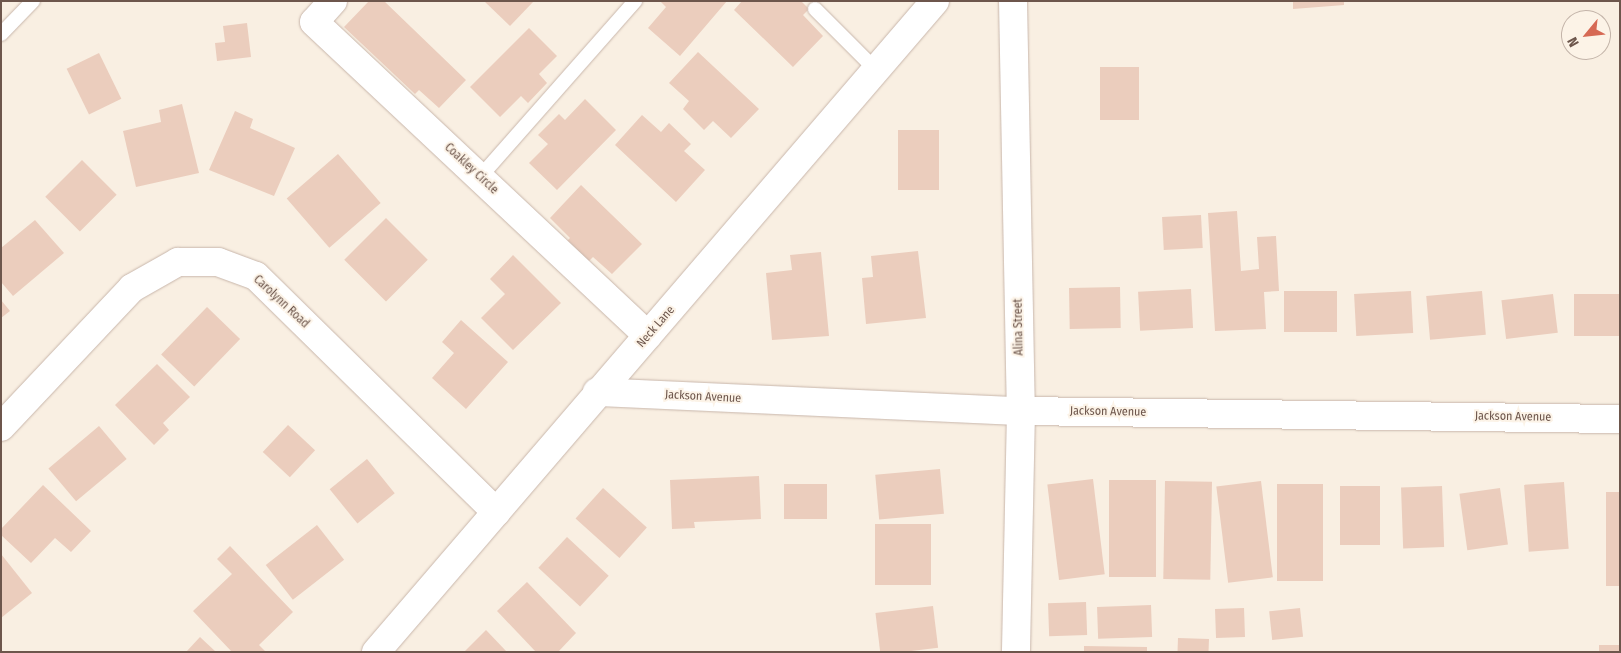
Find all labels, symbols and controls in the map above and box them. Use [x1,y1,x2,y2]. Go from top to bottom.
north arrow [1561,10,1611,60]
text: N [1564,34,1583,50]
street label: Coakley Circle [441,141,501,197]
street label: Carolynn Road [250,273,312,331]
street label: Alina Street [1011,298,1027,356]
street label: Neck Lane [634,303,678,351]
street label: Jackson Avenue [664,388,742,406]
street label: Jackson Avenue [1070,404,1146,420]
street label: Jackson Avenue [1475,409,1551,425]

